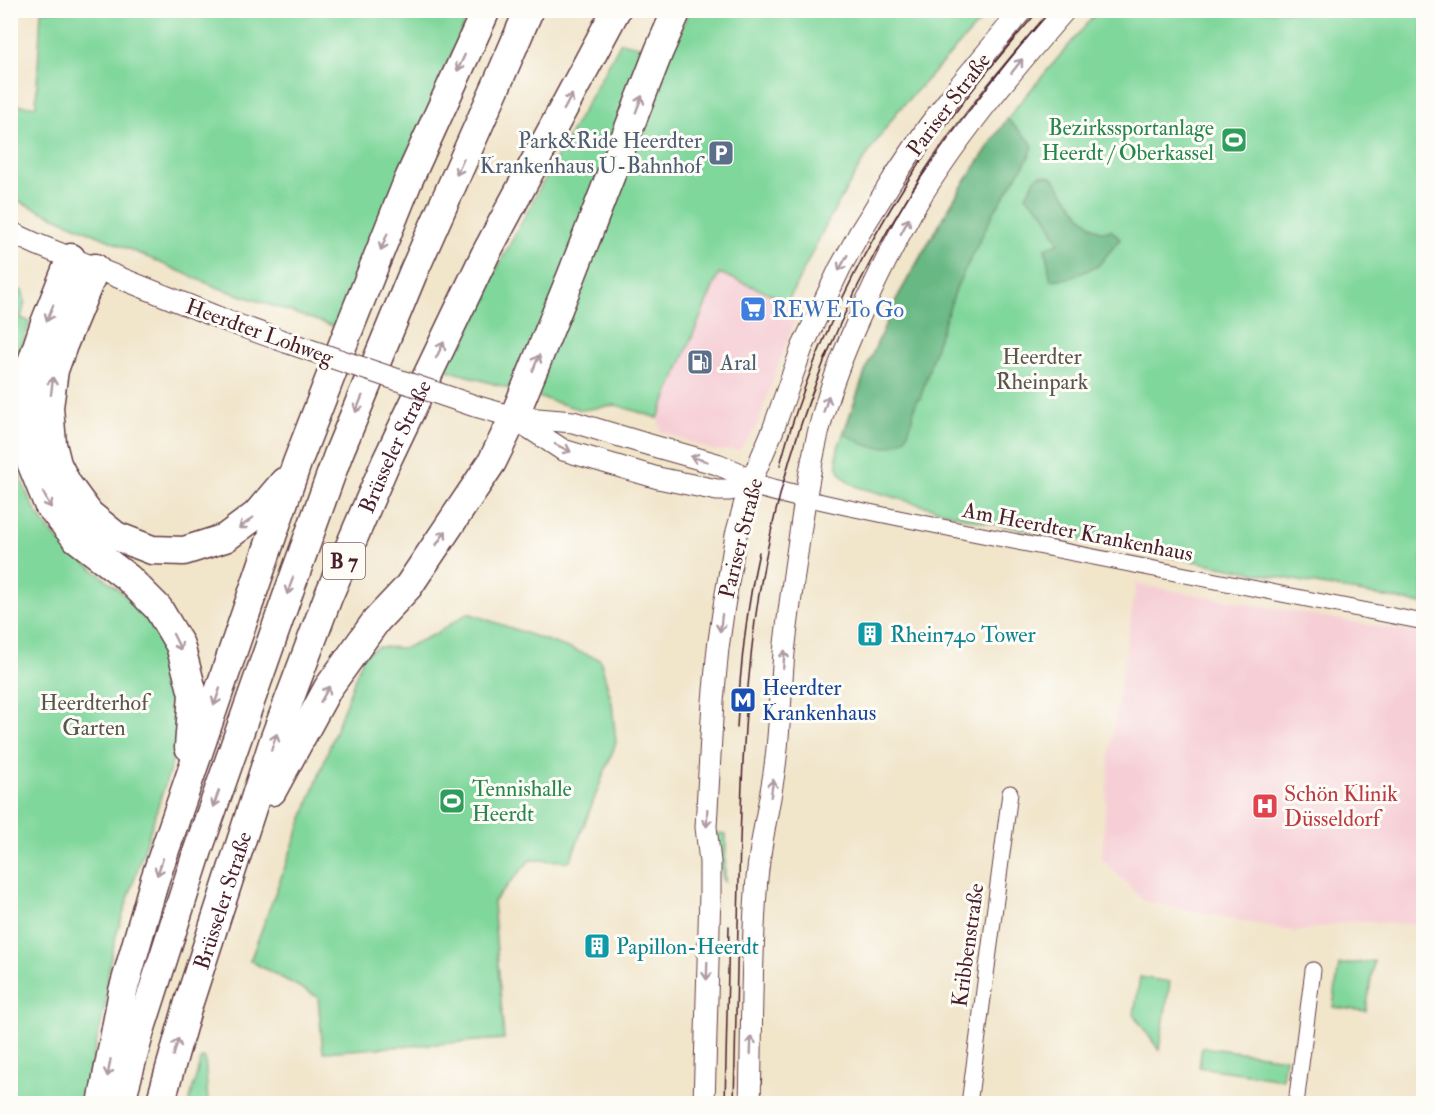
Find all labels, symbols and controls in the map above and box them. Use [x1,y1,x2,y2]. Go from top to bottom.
street label: Pariser Straße [901,47,997,162]
one-way arrow [455,54,467,72]
one-way arrow [1010,59,1023,75]
one-way arrow [563,93,574,111]
one-way arrow [634,95,645,113]
place label: Bezirkssportanlage Heerdt / Oberkassel [1042,114,1214,167]
sports icon: Bezirkssportanlage Heerdt / Oberkassel [1219,125,1249,155]
place label: Park&Ride Heerdter Krankenhaus U-Bahnhof [480,127,705,180]
parking icon: Park&Ride Heerdter Krankenhaus U-Bahnhof [706,138,736,168]
one-way arrow [454,157,466,175]
one-way arrow [900,217,911,235]
one-way arrow [377,233,388,251]
one-way arrow [837,254,848,272]
street label: Heerdter Lohweg [182,292,339,372]
supermarket icon: REWE To Go [738,294,768,324]
place label: REWE To Go [772,296,904,324]
one-way arrow [43,303,54,321]
one-way arrow [435,341,446,359]
park label: Heerdter Rheinpark [996,343,1089,397]
fuel station icon: Aral [685,347,715,377]
place label: Aral [719,349,757,377]
one-way arrow [531,354,542,373]
one-way arrow [46,376,57,396]
street label: Brüsseler Straße [353,376,438,518]
one-way arrow [353,394,364,413]
one-way arrow [821,395,832,414]
one-way arrow [554,443,572,455]
one-way arrow [690,453,709,464]
street label: Pariser Straße [713,475,769,601]
one-way arrow [41,491,53,508]
street label: Am Heerdter Krankenhaus [959,496,1195,568]
one-way arrow [238,516,254,529]
one-way arrow [435,531,447,547]
road number: B 7 [323,543,365,579]
one-way arrow [284,576,295,595]
one-way arrow [716,613,727,633]
building icon: Rhein740 Tower [855,619,885,649]
place label: Rhein740 Tower [890,621,1037,649]
one-way arrow [172,632,184,650]
one-way arrow [779,650,790,670]
place label: Heerdter Krankenhaus [762,674,876,727]
metro station icon: Heerdter Krankenhaus [728,685,758,715]
one-way arrow [319,686,331,703]
one-way arrow [211,687,222,706]
park label: Heerdterhof Garten [40,689,151,742]
one-way arrow [269,733,280,752]
place label: Tennishalle Heerdt [472,775,572,828]
one-way arrow [766,779,777,799]
place label: Schön Klinik Düsseldorf [1284,780,1398,833]
sports icon: Tennishalle Heerdt [437,786,467,816]
one-way arrow [209,789,220,807]
hospital icon: Schön Klinik Düsseldorf [1250,791,1280,821]
one-way arrow [701,807,712,827]
street label: Brüsseler Straße [187,828,258,973]
one-way arrow [153,857,164,876]
street label: Kribbenstraße [945,882,991,1009]
building icon: Papillon-Heerdt [582,931,612,961]
place label: Papillon-Heerdt [616,933,759,962]
one-way arrow [702,960,713,980]
one-way arrow [746,1036,757,1056]
one-way arrow [171,1038,182,1057]
one-way arrow [103,1058,114,1077]

